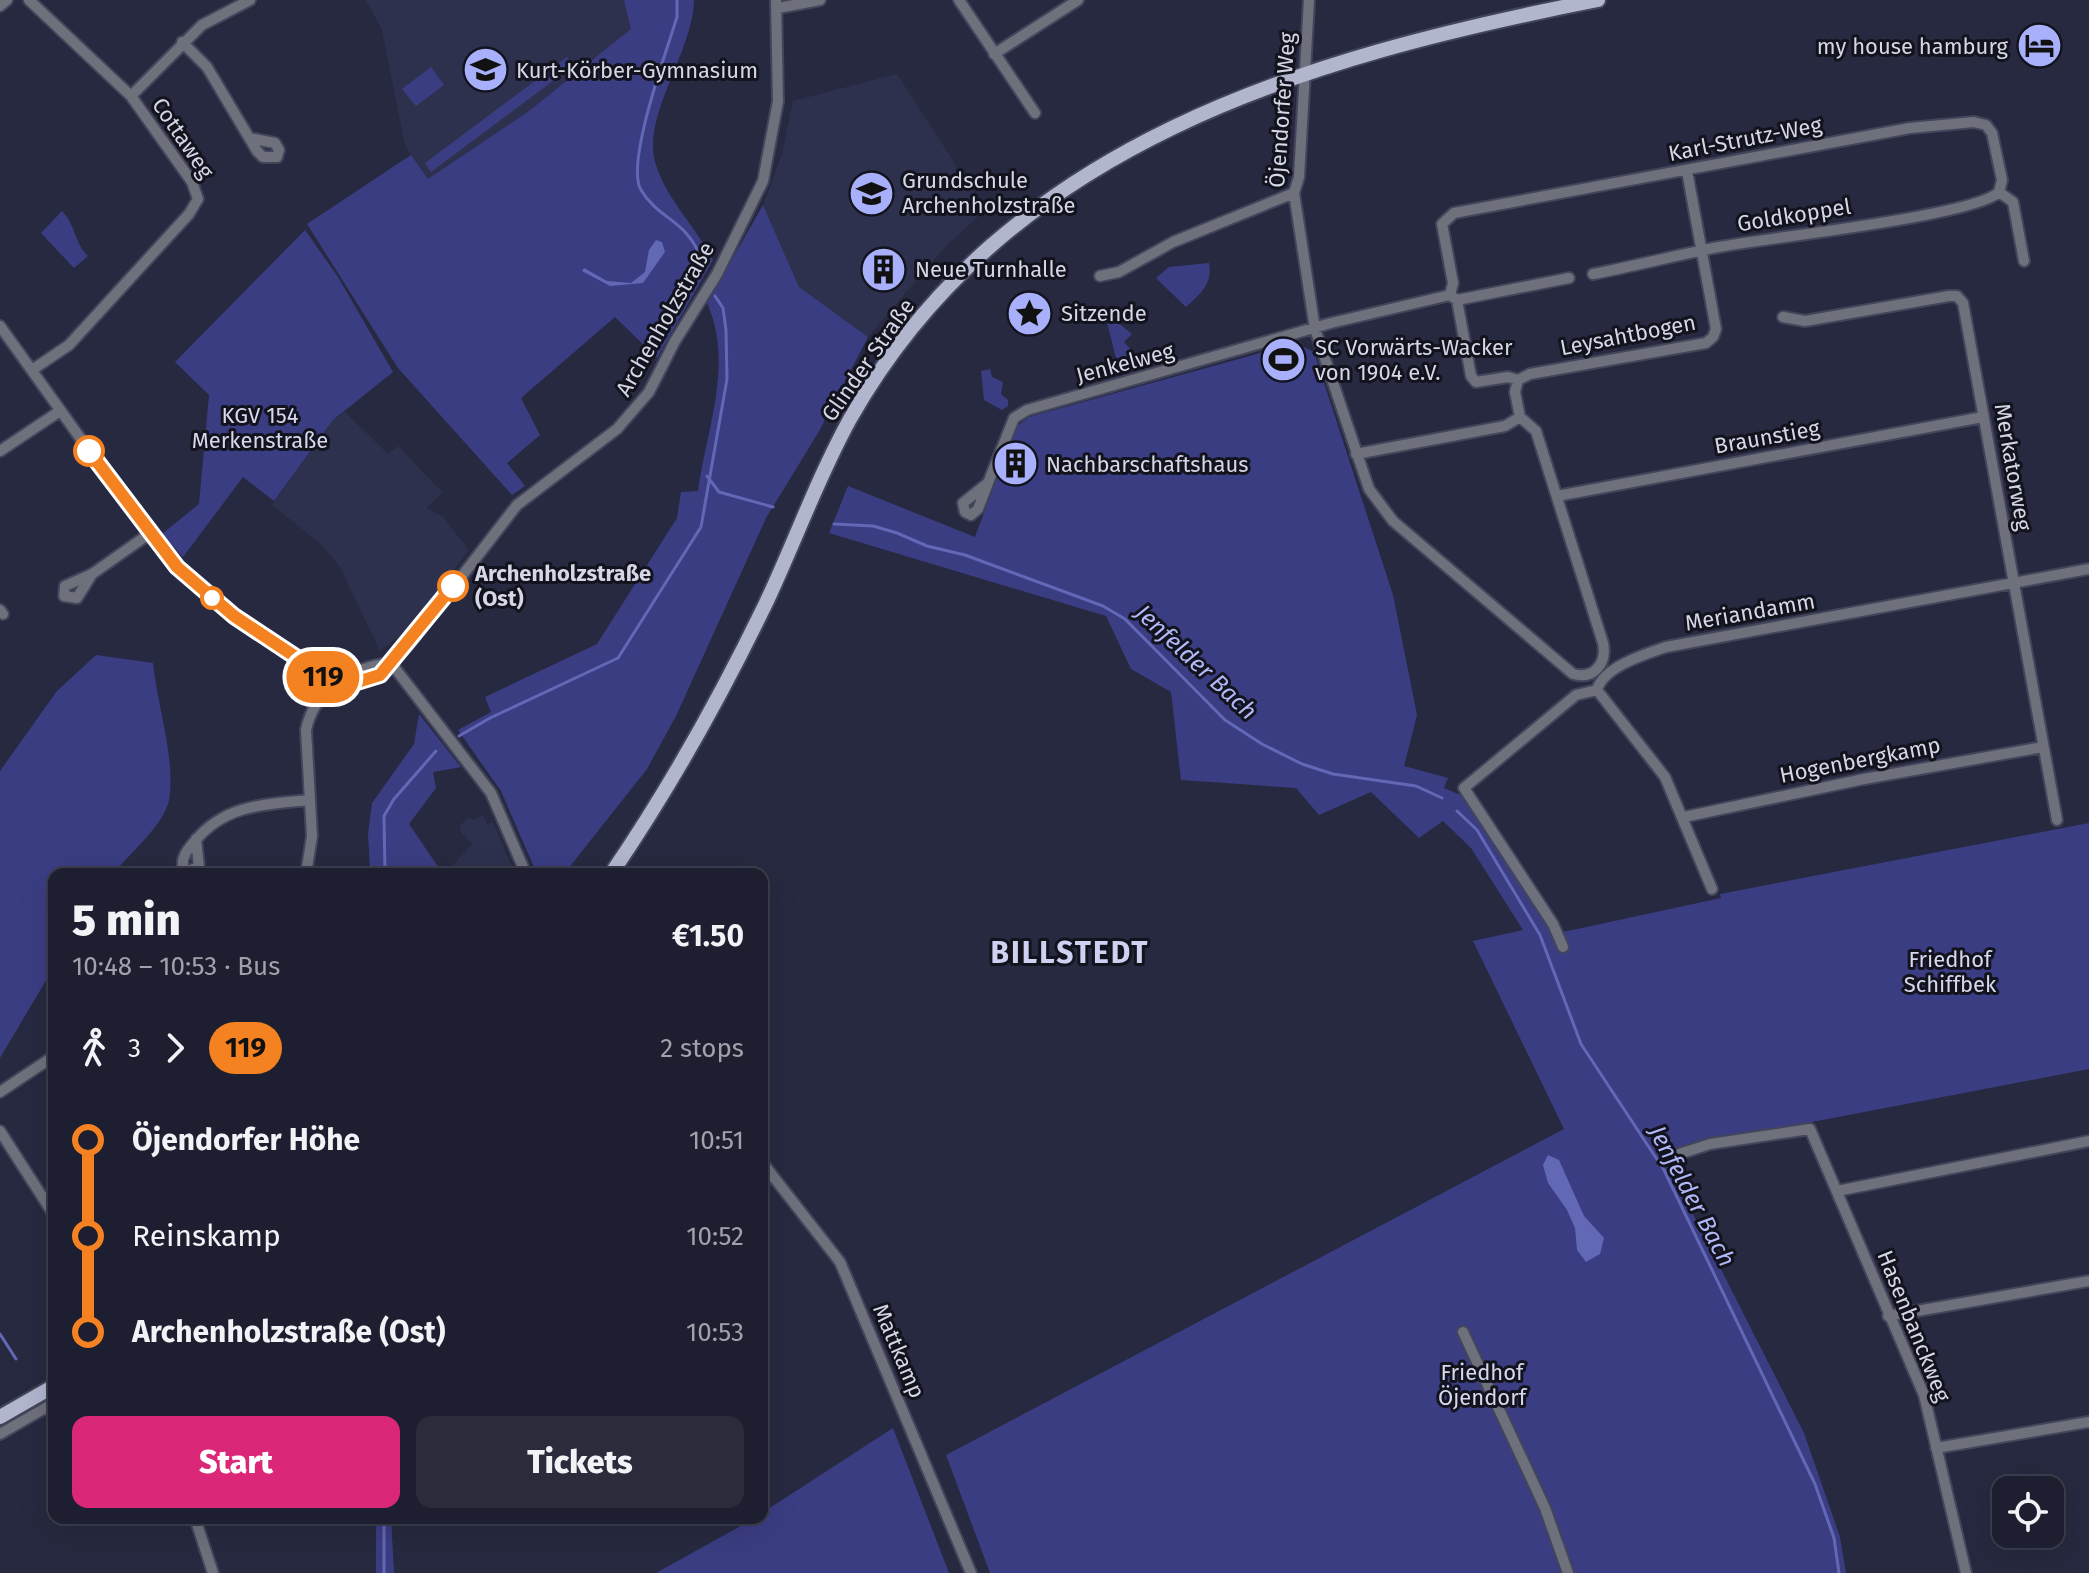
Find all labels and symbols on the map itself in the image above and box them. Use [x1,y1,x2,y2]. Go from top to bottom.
hotel icon: my house hamburg [2015,22,2063,70]
street label: Öjendorfer Weg [1263,31,1301,189]
place label: my house hamburg [1817,33,2009,60]
school or university icon: Kurt-Körber-Gymnasium [461,46,509,94]
place label: Kurt-Körber-Gymnasium [516,57,758,84]
street label: Cottaweg [146,93,220,184]
street label: Karl-Strutz-Weg [1666,111,1825,167]
place label: Grundschule Archenholzstraße [902,167,1076,219]
school or university icon: Grundschule Archenholzstraße [847,169,895,217]
street label: Goldkoppel [1735,193,1853,237]
street label: Archenholzstraße [610,237,720,401]
building icon: Neue Turnhalle [860,245,908,293]
place label: Neue Turnhalle [915,256,1067,283]
place icon: Sitzende [1006,289,1054,337]
street label: Glinder Straße [816,293,920,427]
place label: Sitzende [1061,300,1147,327]
street label: Leysahtbogen [1558,309,1698,361]
place label: SC Vorwärts-Wacker von 1904 e.V. [1315,334,1513,386]
sports icon: SC Vorwärts-Wacker von 1904 e.V. [1260,336,1308,384]
street label: Jenkelweg [1073,337,1177,389]
street label: Merkatorweg [1989,401,2038,533]
park label: KGV 154 Merkenstraße [192,402,328,454]
street label: Braunstieg [1712,414,1822,460]
unlabelled marker [74,436,104,466]
building icon: Nachbarschaftshaus [991,440,1039,488]
place label: Nachbarschaftshaus [1046,451,1249,478]
place label: Archenholzstraße (Ost) [474,560,651,612]
marker: Archenholzstraße (Ost) [438,571,468,601]
unlabelled marker [201,587,223,609]
street label: Meriandamm [1683,587,1817,637]
water label: Jenfelder Bach [1128,597,1262,725]
line badge: 119 [277,651,369,703]
street label: Hogenbergkamp [1777,731,1943,789]
district label: BILLSTEDT [991,935,1149,971]
park label: Friedhof Schiffbek [1904,946,1997,998]
water label: Jenfelder Bach [1642,1119,1741,1271]
street label: Hasenbanckweg [1871,1247,1957,1406]
street label: Mattkamp [867,1300,931,1402]
park label: Friedhof Öjendorf [1438,1359,1528,1411]

